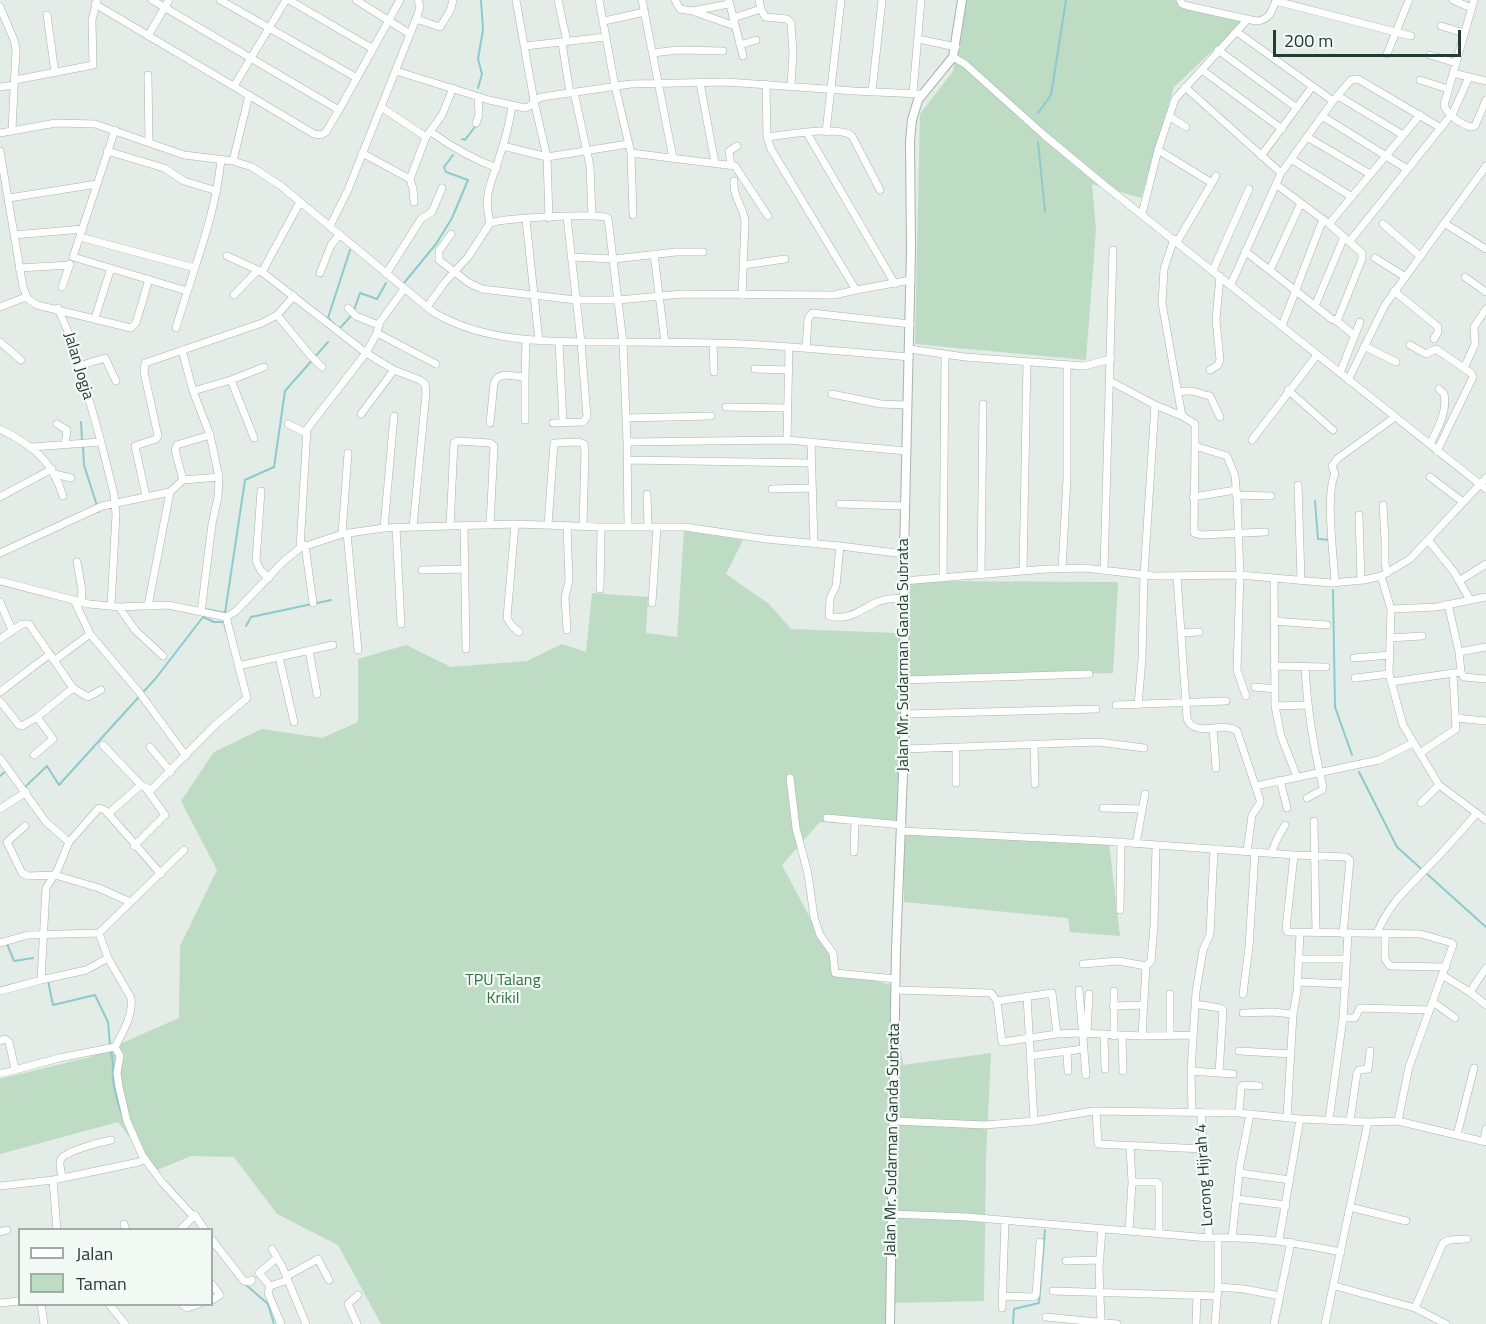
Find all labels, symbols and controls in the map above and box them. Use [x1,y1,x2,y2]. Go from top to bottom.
scale bar [1276,18,1464,56]
text: 200 m [1284,27,1333,54]
street label: Jalan Jogja [59,330,97,402]
street label: Jalan Mr. Sudarman Ganda Subrata [894,538,914,772]
park label: TPU Talang Krikil [465,971,541,1009]
street label: Jalan Mr. Sudarman Ganda Subrata [881,1023,905,1257]
street label: Lorong Hijrah 4 [1192,1123,1218,1227]
legend [18,1228,213,1306]
text: Jalan [76,1240,113,1267]
text: Taman [76,1270,127,1297]

